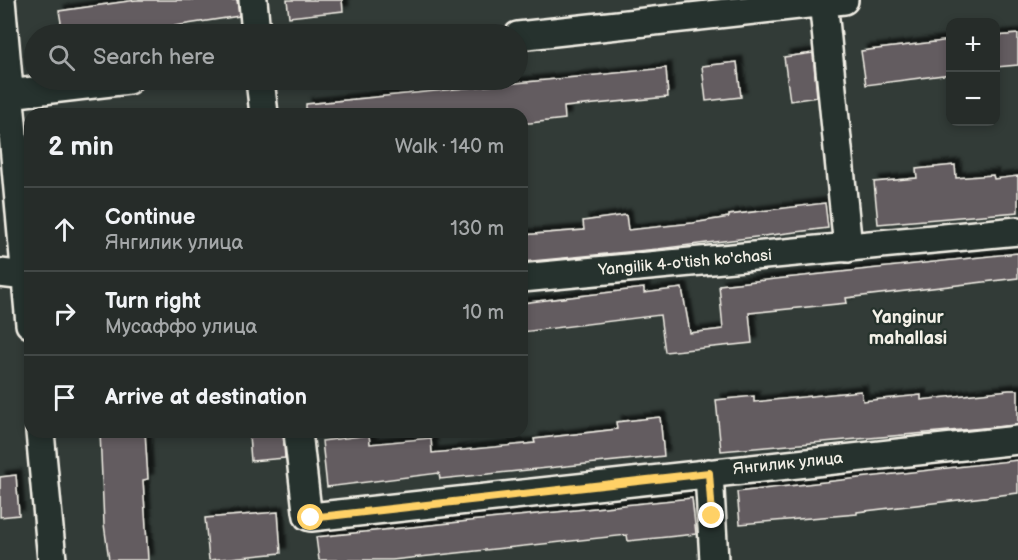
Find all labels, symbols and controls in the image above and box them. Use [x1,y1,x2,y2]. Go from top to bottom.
map controls [946,18,1000,126]
button: + [946,18,1000,72]
search box [24,24,528,90]
icon: search [45,41,78,74]
text: Search here [93,44,215,71]
button: − [946,72,1000,126]
text: 2 min [48,132,114,163]
text: Walk · 140 m [395,135,504,159]
text: Continue [105,204,195,231]
icon: ahead [48,213,81,246]
text: 130 m [450,217,504,241]
text: Янгилик улица [105,231,243,255]
street label: Yangilik 4-o'tish ko'chasi [596,246,773,280]
text: Turn right [105,288,201,315]
icon: right [48,297,81,330]
text: 10 m [463,301,504,325]
district label: Yanginur mahallasi [869,307,947,349]
text: Мусаффо улица [105,315,257,339]
icon: arrive [48,381,81,414]
text: Arrive at destination [105,384,307,411]
street label: Янгилик улица [732,449,845,479]
route end [698,502,724,528]
route start [297,504,323,530]

